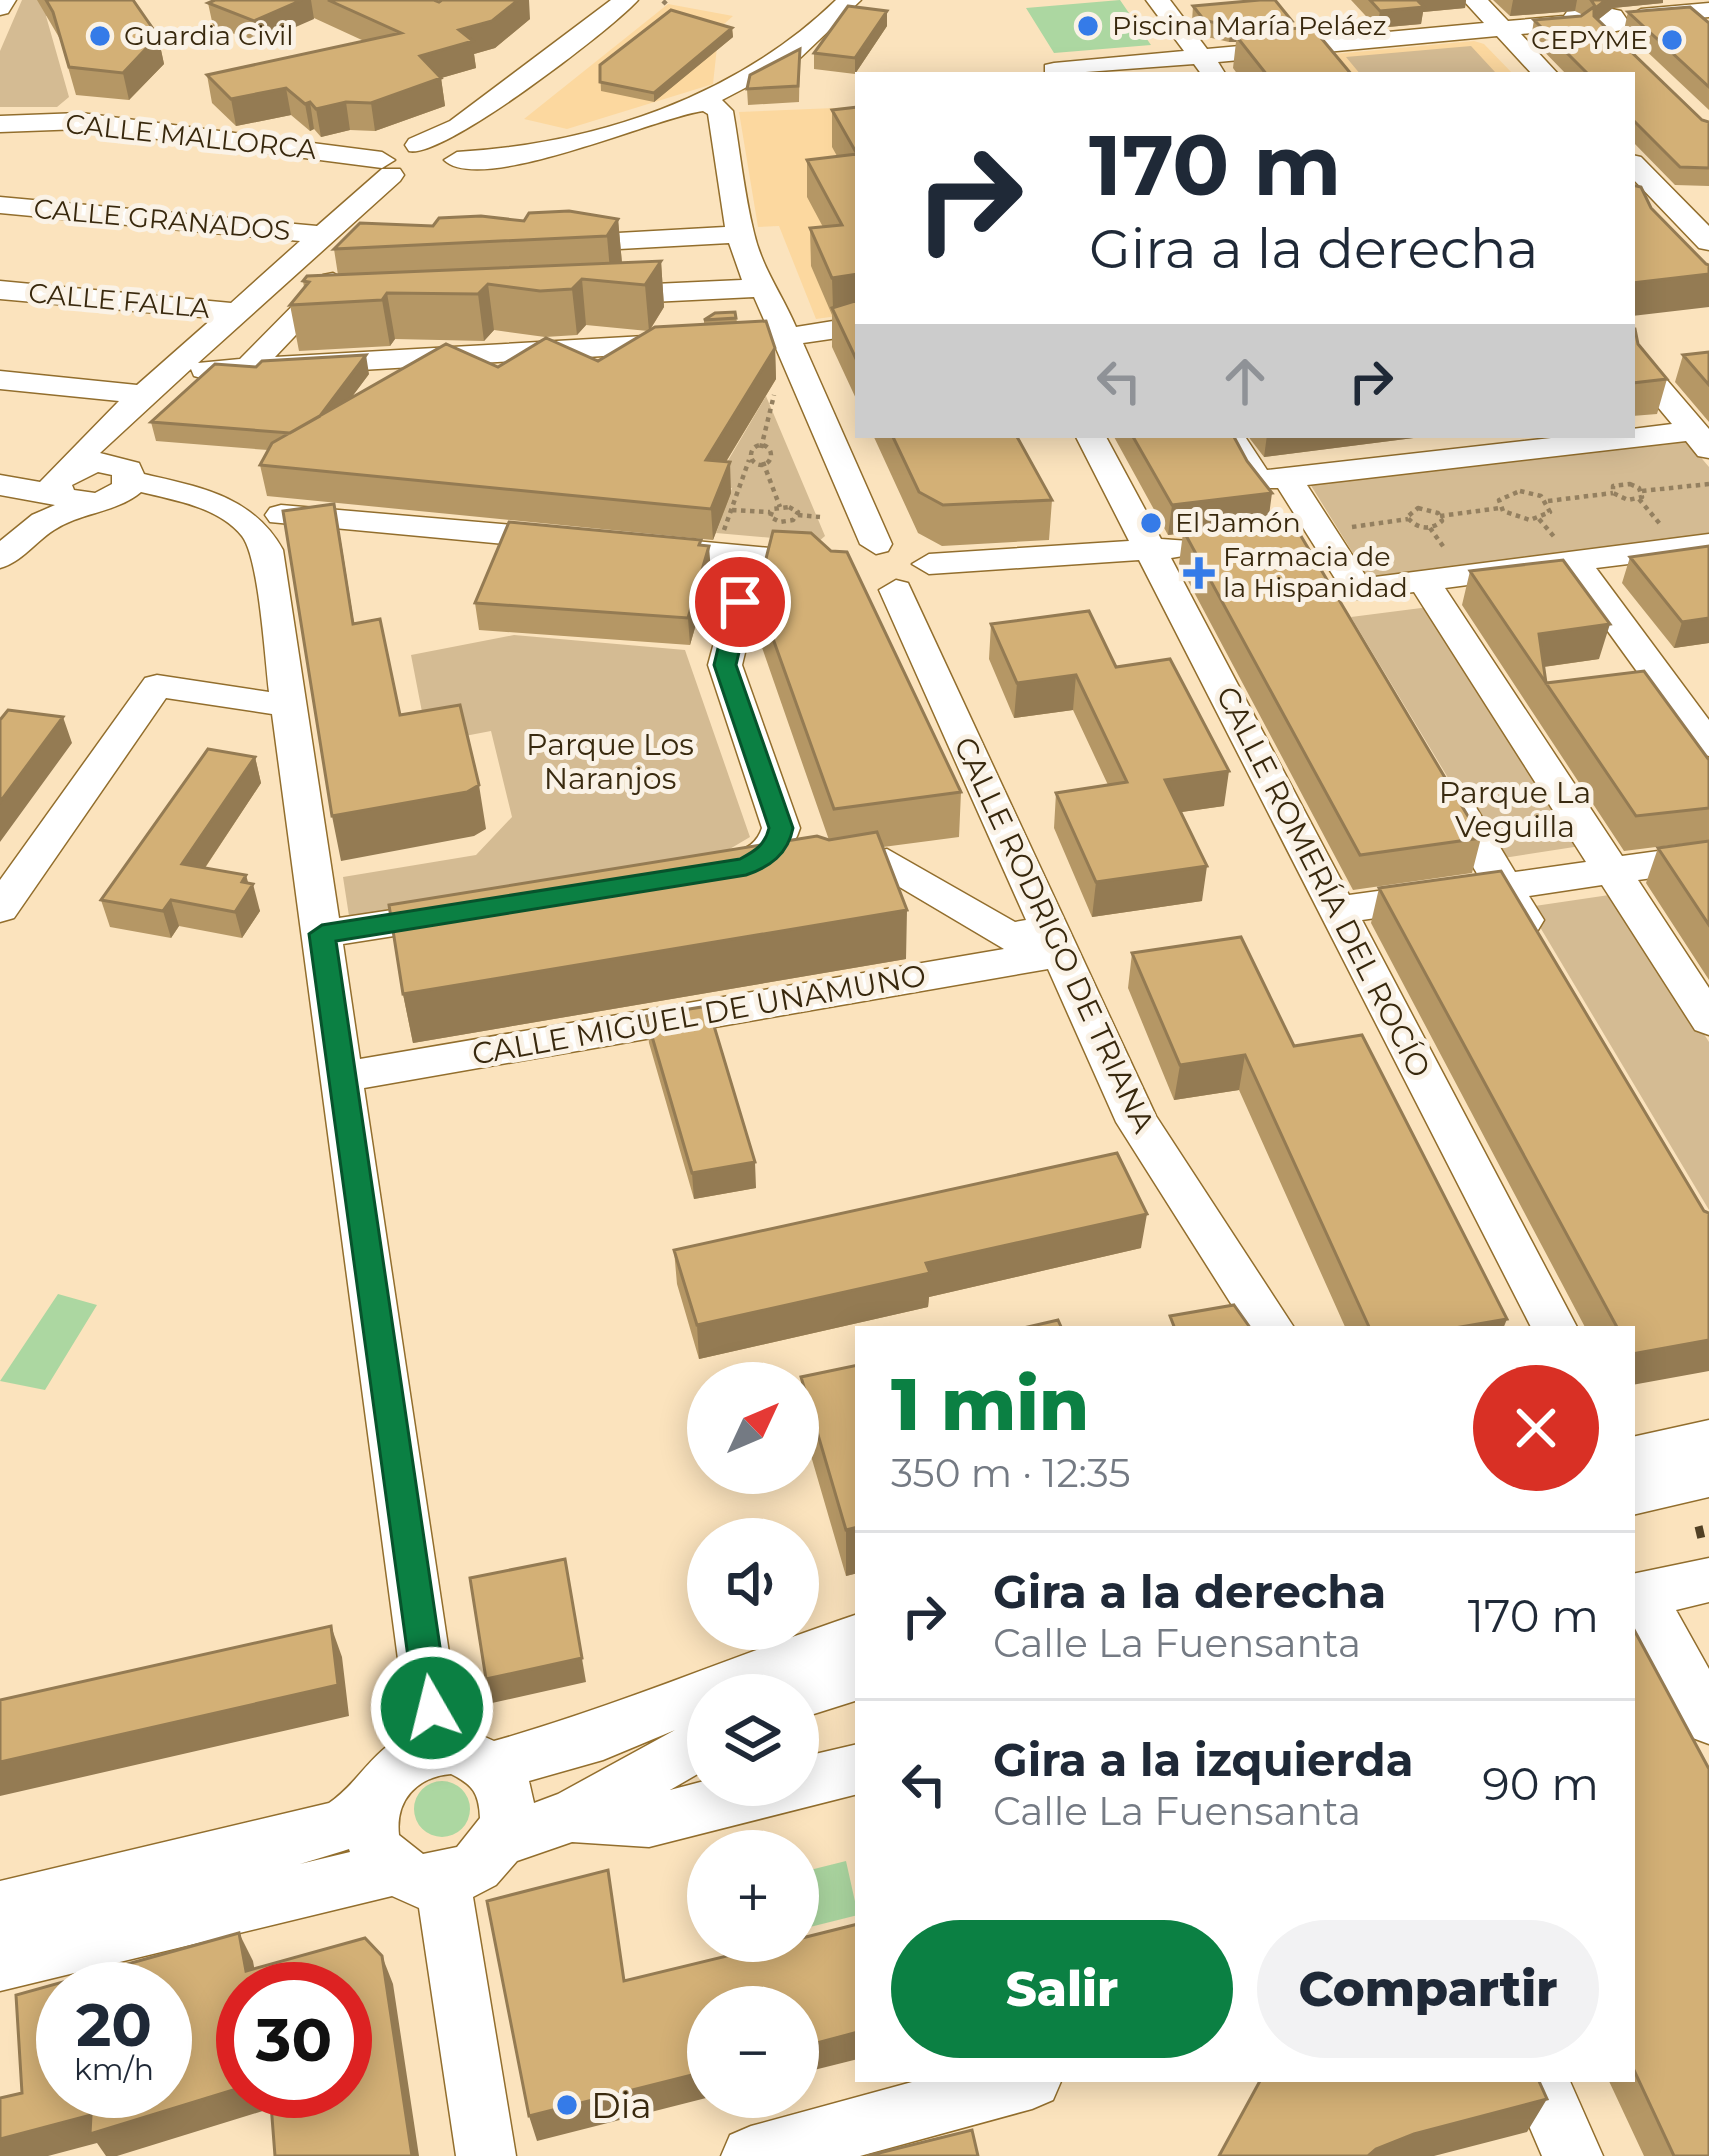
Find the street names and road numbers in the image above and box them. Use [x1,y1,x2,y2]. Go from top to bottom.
street label: CALLE MALLORCA [64,107,319,166]
street label: CALLE GRANADOS [32,192,292,247]
street label: CALLE FALLA [27,276,212,325]
street label: CALLE ROMERÍA DEL ROCÍO [1208,680,1438,1084]
street label: CALLE RODRIGO DE TRIANA [946,731,1163,1139]
street label: CALLE MIGUEL DE UNAMUNO [469,956,929,1073]

